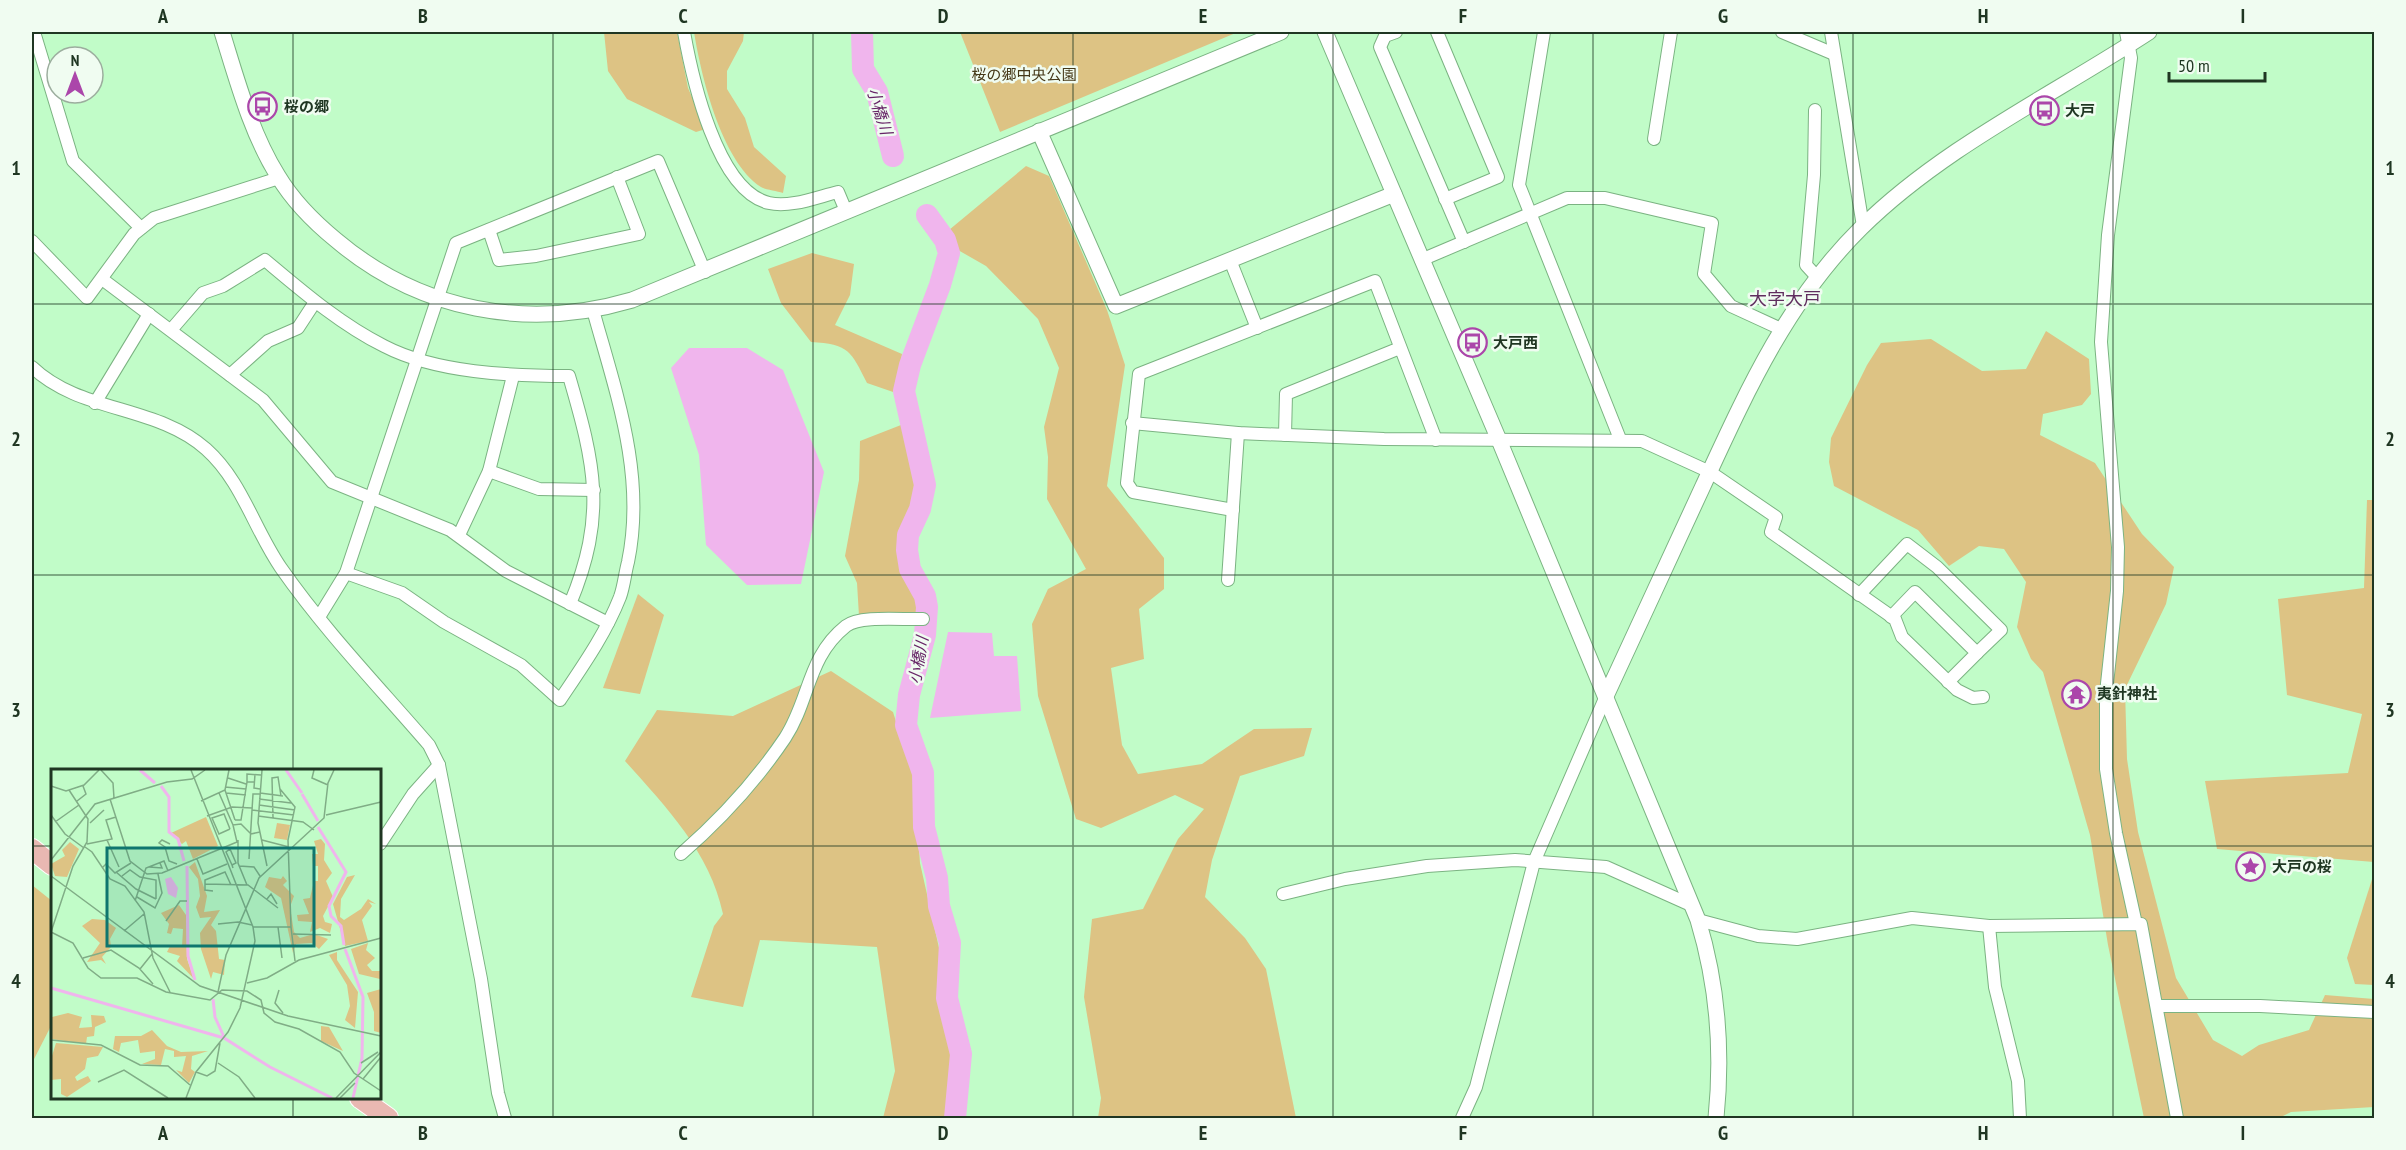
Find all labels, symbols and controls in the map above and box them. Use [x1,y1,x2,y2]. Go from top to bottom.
text: A [157,3,169,29]
text: B [418,3,428,29]
text: C [678,3,688,29]
text: D [938,3,949,29]
text: E [1199,3,1207,29]
text: F [1459,3,1467,29]
text: G [1718,3,1728,29]
text: H [1978,3,1988,29]
text: I [2241,3,2245,29]
north arrow [45,45,105,105]
scale bar [2169,45,2265,83]
text: N [71,50,79,70]
text: 50 m [2178,54,2210,77]
park label: 桜の郷中央公園 [971,65,1077,84]
water label: 小橋川 [863,85,898,139]
bus stop icon: 桜の郷 [247,91,279,123]
bus stop icon: 大戸 [2028,95,2060,127]
place label: 桜の郷 [284,97,329,116]
place label: 大戸 [2065,101,2095,120]
text: 1 [11,155,21,181]
text: 1 [2385,155,2395,181]
district label: 大字大戸 [1749,287,1821,310]
bus stop icon: 大戸西 [1456,327,1488,359]
place label: 大戸西 [1493,333,1538,352]
text: 2 [11,426,21,452]
text: 2 [2385,426,2395,452]
water label: 小橋川 [904,633,932,685]
temple icon: 夷針神社 [2060,678,2092,710]
place label: 夷針神社 [2097,684,2157,703]
text: 3 [11,697,21,723]
text: 3 [2385,697,2395,723]
inset map [51,769,381,1099]
place icon: 大戸の桜 [2235,851,2267,883]
place label: 大戸の桜 [2272,857,2332,876]
text: 4 [11,968,21,994]
text: 4 [2385,968,2395,994]
text: A [157,1120,169,1146]
text: B [418,1120,428,1146]
text: C [678,1120,688,1146]
text: D [938,1120,949,1146]
text: E [1199,1120,1207,1146]
text: F [1459,1120,1467,1146]
text: G [1718,1120,1728,1146]
text: H [1978,1120,1988,1146]
text: I [2241,1120,2245,1146]

